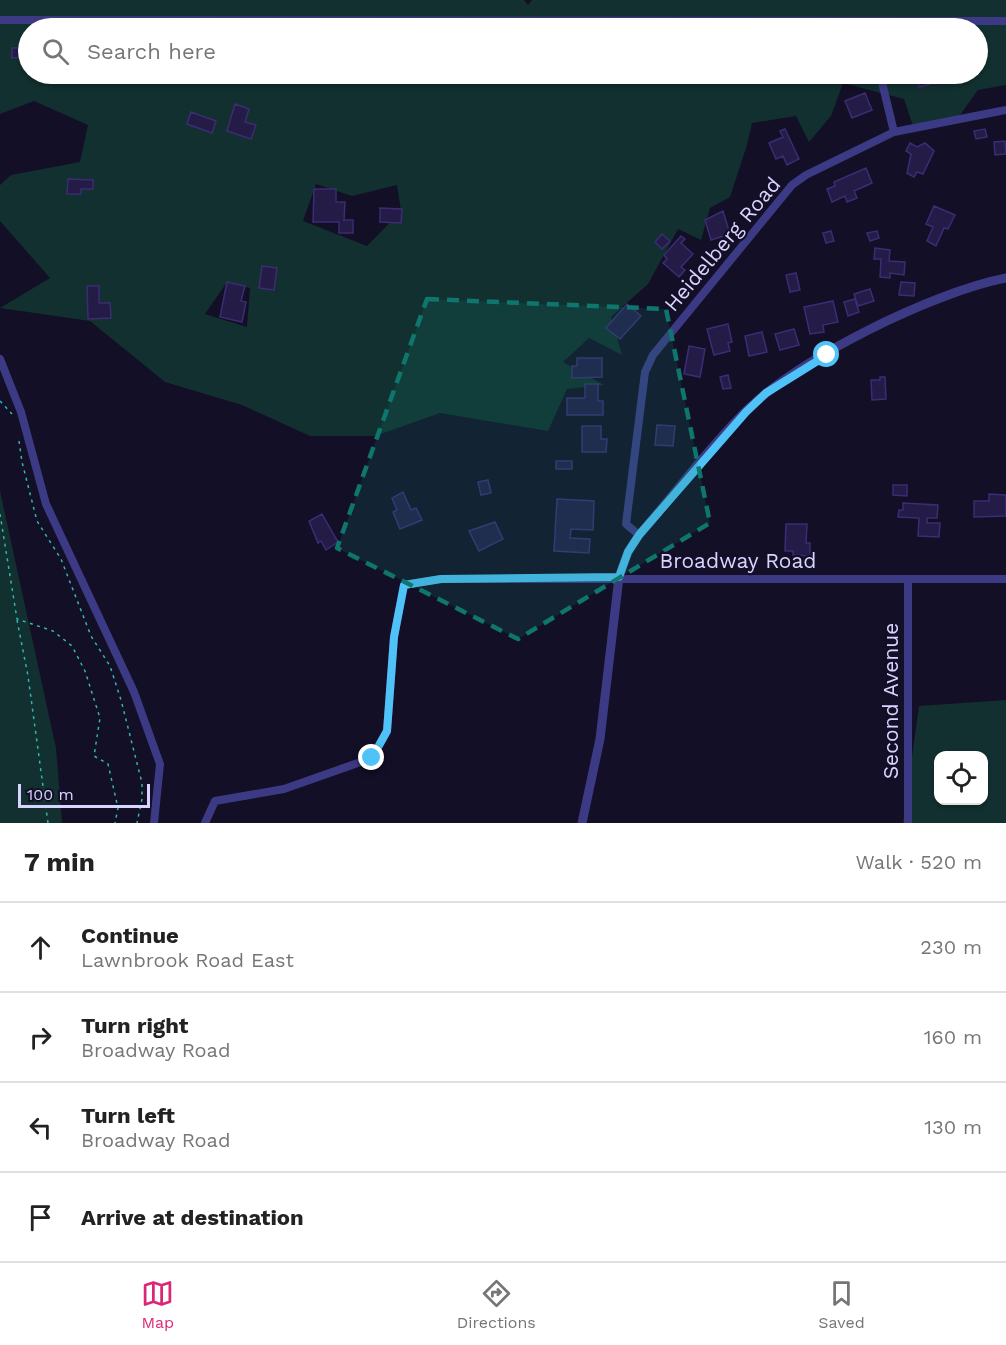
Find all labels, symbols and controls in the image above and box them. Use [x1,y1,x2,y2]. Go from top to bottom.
search box [18,18,988,84]
icon: search [39,35,72,68]
text: Search here [87,39,216,64]
street label: Heidelberg Road [659,172,785,316]
route start [813,341,839,367]
street label: Broadway Road [660,548,816,573]
street label: Second Avenue [878,623,903,779]
route end [358,744,384,770]
map controls [934,751,988,805]
button: locate [934,751,988,805]
scale bar [18,781,150,808]
text: 100 m [27,785,74,804]
text: 7 min [24,847,95,877]
text: Walk · 520 m [855,850,982,874]
text: Continue [81,923,179,948]
icon: ahead [24,931,57,964]
text: 230 m [920,935,982,959]
text: Lawnbrook Road East [81,948,294,972]
text: Turn right [81,1013,188,1038]
icon: right [24,1021,57,1054]
text: 160 m [924,1025,982,1049]
text: Broadway Road [81,1038,230,1062]
text: Turn left [81,1103,175,1128]
icon: left [24,1111,57,1144]
text: 130 m [924,1115,982,1139]
text: Broadway Road [81,1128,230,1152]
icon: arrive [24,1201,57,1234]
text: Arrive at destination [81,1205,304,1230]
tab: Map [141,1277,174,1332]
tab: Directions [457,1277,536,1332]
tab: Saved [818,1277,865,1332]

